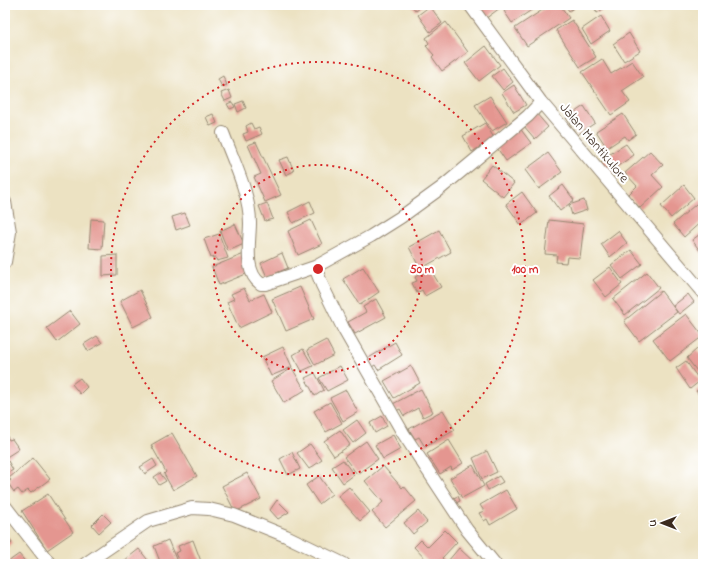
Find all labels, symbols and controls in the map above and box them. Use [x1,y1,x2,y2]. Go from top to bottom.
street label: Jalan Mantikulore [554,98,634,188]
text: 50 m [410,261,435,279]
text: 100 m [512,261,539,279]
centre of rings [311,262,325,276]
north arrow [642,503,682,543]
text: U [645,519,661,526]

